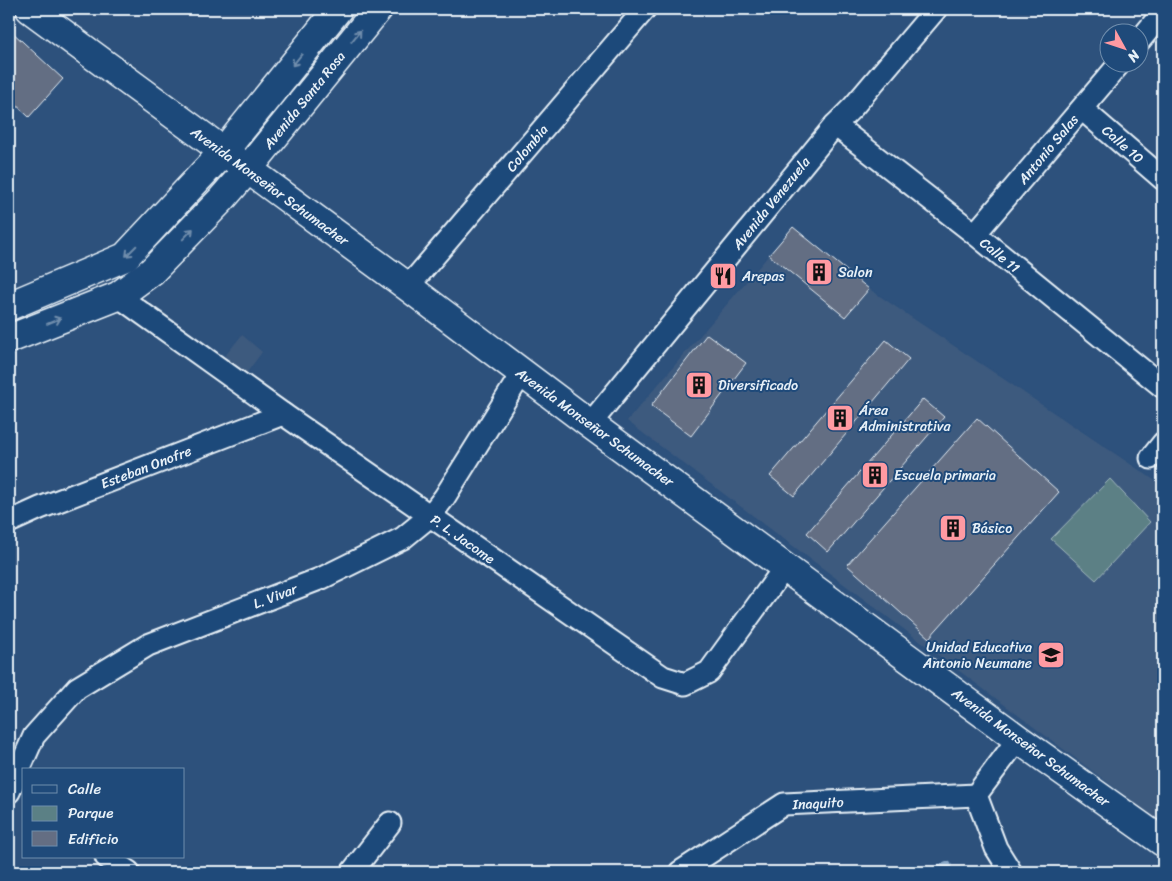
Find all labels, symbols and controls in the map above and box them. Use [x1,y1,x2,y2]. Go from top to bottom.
north arrow [1100,22,1150,72]
one-way arrow [350,30,361,43]
text: N [1121,44,1147,68]
street label: Avenida Santa Rosa [256,46,352,156]
one-way arrow [291,54,302,67]
street label: Antonio Salas [1011,108,1086,191]
street label: Colombia [500,119,555,178]
street label: Calle 10 [1096,119,1150,170]
street label: Avenida Monseñor Schumacher [184,120,355,253]
street label: Avenida Venezuela [725,150,818,256]
one-way arrow [182,228,194,240]
street label: Calle 11 [974,231,1026,280]
one-way arrow [125,245,137,257]
building icon: Salon [804,257,834,287]
place label: Salon [838,260,873,285]
restaurant icon: Arepas [708,261,738,291]
place label: Arepas [741,264,785,289]
one-way arrow [46,316,61,325]
street label: Avenida Monseñor Schumacher [509,361,680,494]
building icon: Diversificado [684,370,714,400]
place label: Diversificado [718,373,798,398]
place label: Área Administrativa [858,398,951,439]
building icon: Área Administrativa [825,403,855,433]
street label: Esteban Onofre [97,439,195,496]
building icon: Escuela primaria [860,460,890,490]
place label: Escuela primaria [894,463,996,488]
street label: P. L. Jacome [425,508,501,571]
building icon: Básico [938,513,968,543]
place label: Básico [972,516,1012,541]
street label: L. Vivar [249,576,302,616]
place label: Unidad Educativa Antonio Neumane [922,635,1032,676]
school or university icon: Unidad Educativa Antonio Neumane [1036,640,1066,670]
street label: Avenida Monseñor Schumacher [945,681,1116,814]
legend [22,768,185,858]
text: Calle [68,776,101,802]
street label: Inaquito [791,790,844,817]
text: Parque [68,800,113,826]
text: Edificio [68,826,119,852]

